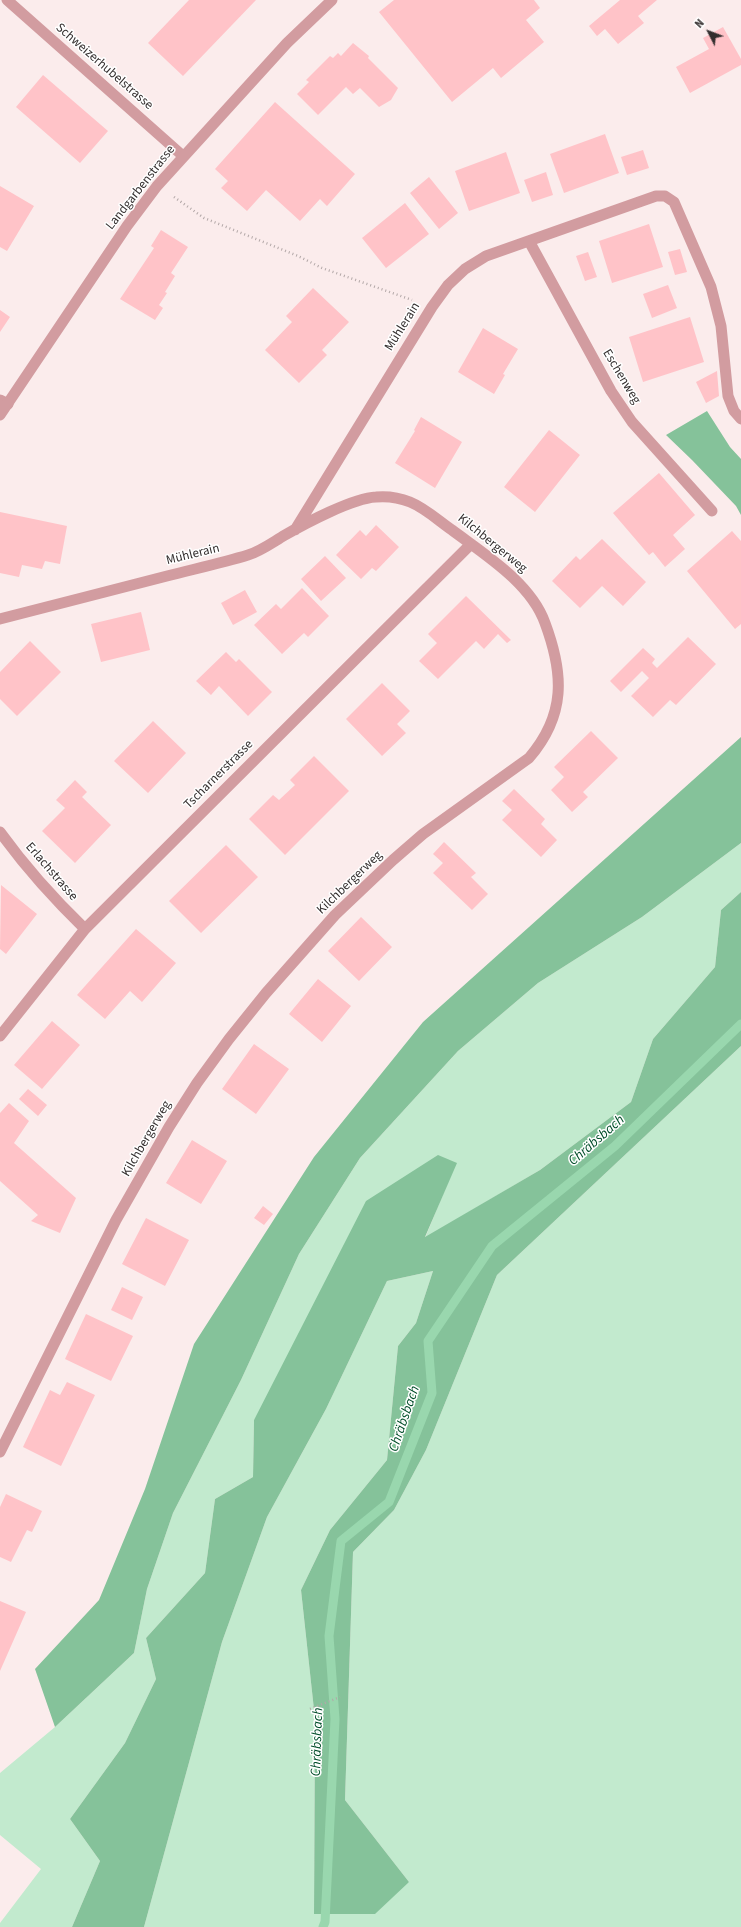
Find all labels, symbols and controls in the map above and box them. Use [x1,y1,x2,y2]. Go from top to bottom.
north arrow [689,12,729,52]
text: N [692,16,708,31]
street label: Schweizerhubelstrasse [52,20,156,114]
street label: Landgarbenstrasse [103,143,179,233]
street label: Mühlerain [382,300,424,354]
street label: Eschenweg [599,347,643,407]
street label: Kilchbergerweg [454,511,530,577]
street label: Mühlerain [165,541,221,569]
street label: Tscharnerstrasse [181,737,257,813]
street label: Erlachstrasse [22,840,80,904]
street label: Kilchbergerweg [314,848,386,918]
street label: Kilchbergerweg [119,1098,175,1180]
water label: Chräbsbach [566,1112,628,1170]
water label: Chräbsbach [386,1384,424,1454]
water label: Chräbsbach [308,1707,328,1777]

